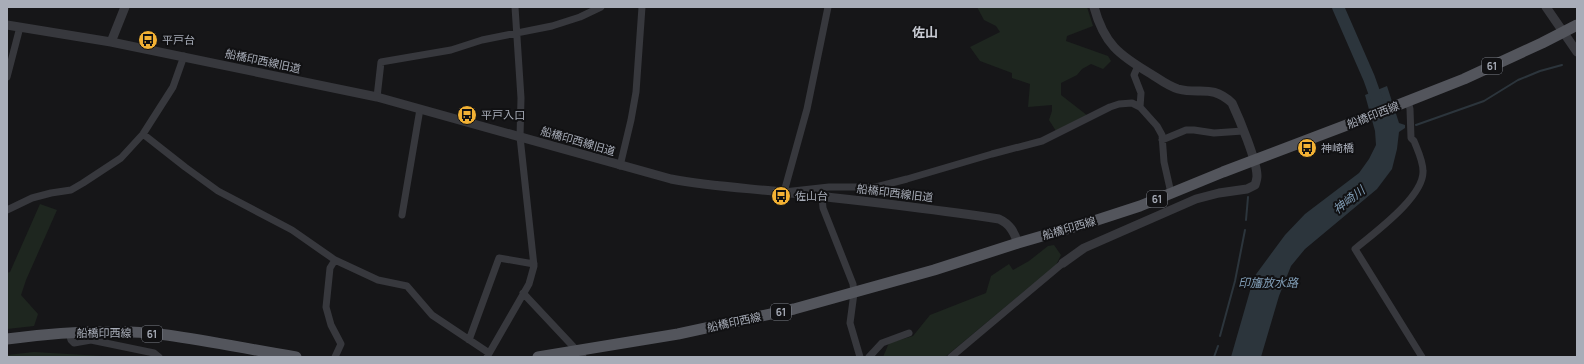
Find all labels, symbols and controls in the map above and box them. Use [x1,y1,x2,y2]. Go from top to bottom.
district label: 佐山 [912,23,938,41]
bus stop icon: 平戸台 [137,29,159,51]
place label: 平戸台 [162,32,195,47]
street label: 船橋印西線旧道 [224,45,302,76]
road number: 61 [1482,58,1502,74]
street label: 船橋印西線 [1344,98,1401,131]
bus stop icon: 平戸入口 [456,104,478,126]
place label: 平戸入口 [481,107,525,122]
street label: 船橋印西線旧道 [539,123,617,158]
bus stop icon: 神崎橋 [1296,137,1318,159]
place label: 神崎橋 [1321,140,1354,155]
street label: 船橋印西線旧道 [856,180,934,205]
water label: 神崎川 [1329,181,1370,217]
bus stop icon: 佐山台 [770,185,792,207]
place label: 佐山台 [795,188,828,203]
road number: 61 [1147,191,1167,207]
street label: 船橋印西線 [1040,213,1097,242]
water label: 印旛放水路 [1238,274,1299,291]
road number: 61 [771,304,791,320]
street label: 船橋印西線 [705,308,762,335]
street label: 船橋印西線 [77,325,132,340]
road number: 61 [142,326,162,342]

